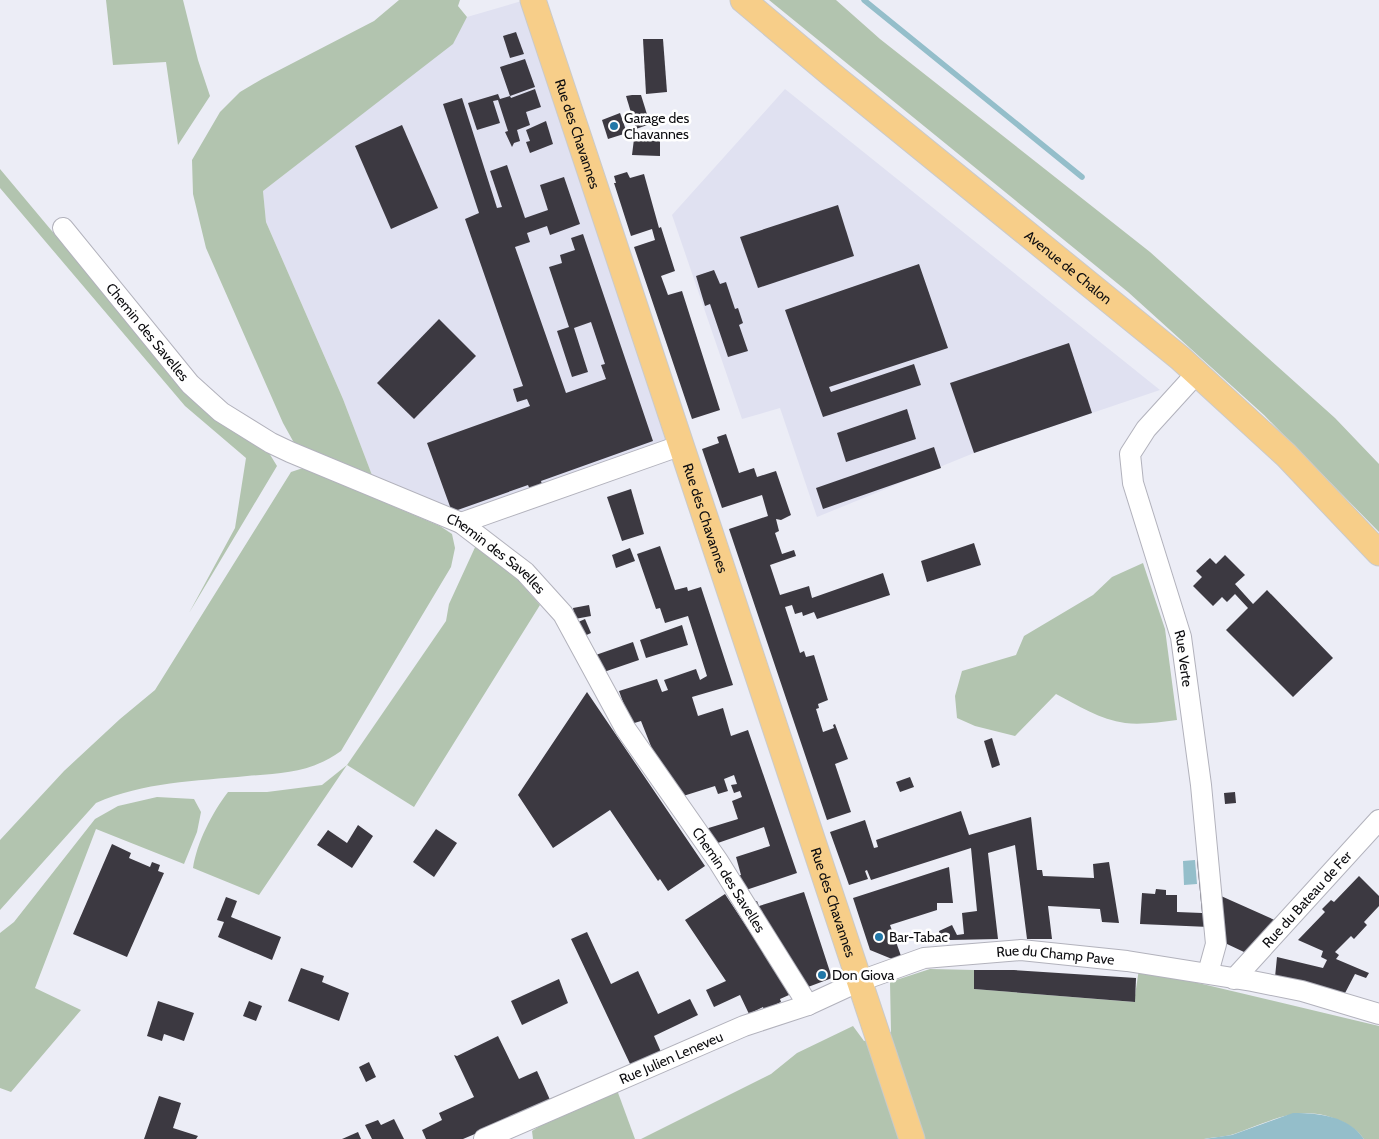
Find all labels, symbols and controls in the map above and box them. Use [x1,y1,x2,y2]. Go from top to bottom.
street label: Rue des Chavannes [551,77,604,191]
place label: Garage des Chavannes [624,109,689,143]
marker: Garage des Chavannes [608,120,620,132]
street label: Avenue de Chalon [1021,226,1116,308]
street label: Chemin des Savelles [102,279,193,385]
street label: Rue des Chavannes [679,461,732,576]
street label: Chemin des Savelles [444,509,549,598]
street label: Rue Verte [1170,628,1197,688]
street label: Chemin des Savelles [688,824,770,936]
street label: Rue des Chavannes [807,845,860,960]
street label: Rue du Bateau de Fer [1258,847,1356,951]
place label: Bar-Tabac [889,928,948,946]
marker: Bar-Tabac [873,931,885,943]
street label: Rue du Champ Pave [996,941,1115,969]
place label: Don Giova [832,966,894,984]
marker: Don Giova [816,969,828,981]
street label: Rue Julien Leneveu [616,1027,726,1088]

